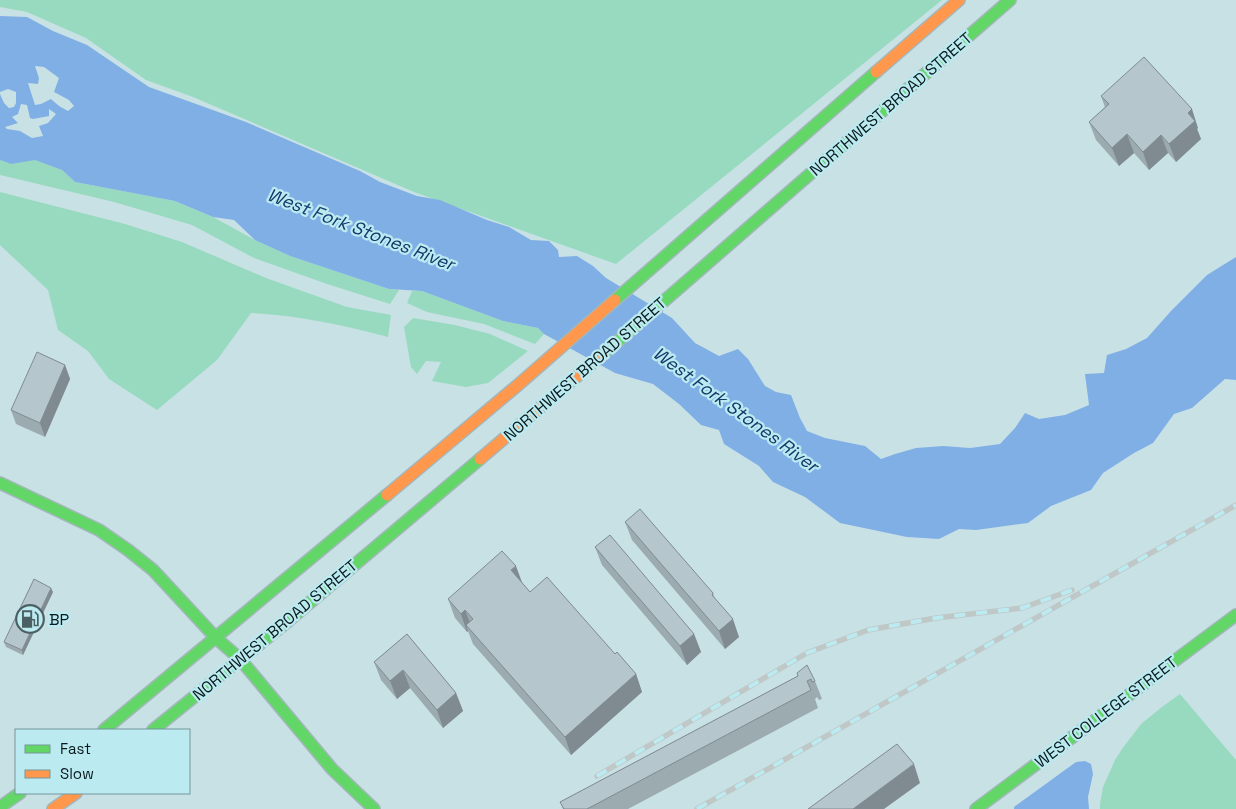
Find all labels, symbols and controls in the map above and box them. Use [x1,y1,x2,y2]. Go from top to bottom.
street label: NORTHWEST BROAD STREET [805,28,977,180]
water label: West Fork Stones River [264,183,460,276]
street label: NORTHWEST BROAD STREET [499,293,671,445]
water label: West Fork Stones River [649,341,825,478]
street label: NORTHWEST BROAD STREET [188,555,362,705]
fuel station icon: BP [15,604,45,634]
place label: BP [49,609,70,630]
street label: WEST COLLEGE STREET [1031,652,1181,772]
legend [15,729,190,794]
text: Fast [60,739,91,758]
text: Slow [60,764,94,783]

